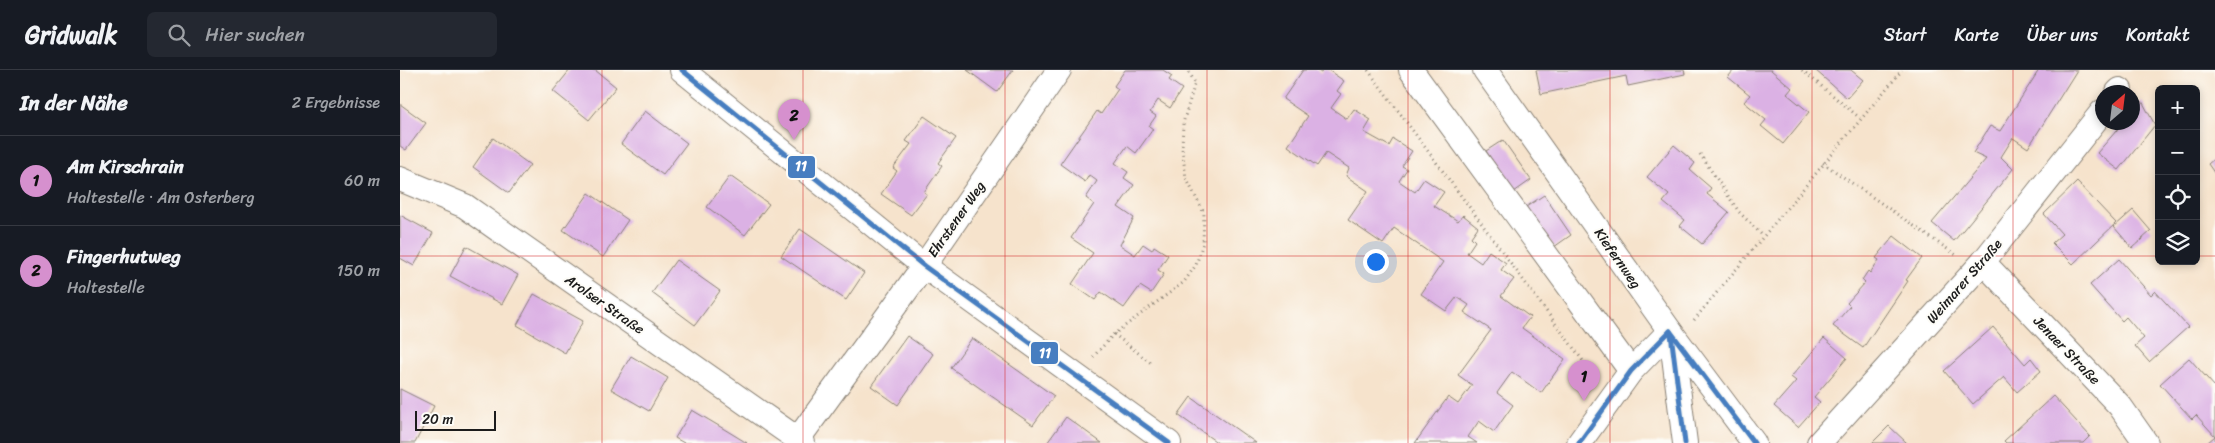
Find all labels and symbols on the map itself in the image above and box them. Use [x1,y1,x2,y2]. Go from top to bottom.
north arrow [2095,85,2140,130]
pin: 2 [778,99,810,140]
text: 11 [795,154,807,179]
line badge: 11 [787,155,816,179]
street label: Ehrstener Weg [921,176,992,263]
street label: Kiefernweg [1587,223,1648,294]
street label: Weimarer Straße [1920,233,2009,330]
your location [1363,249,1389,275]
street label: Arolser Straße [559,267,650,341]
street label: Jenaer Straße [2026,309,2106,391]
line badge: 11 [1030,341,1059,365]
text: 11 [1039,341,1051,366]
pin: 1 [1568,360,1600,401]
scale bar [415,408,496,431]

